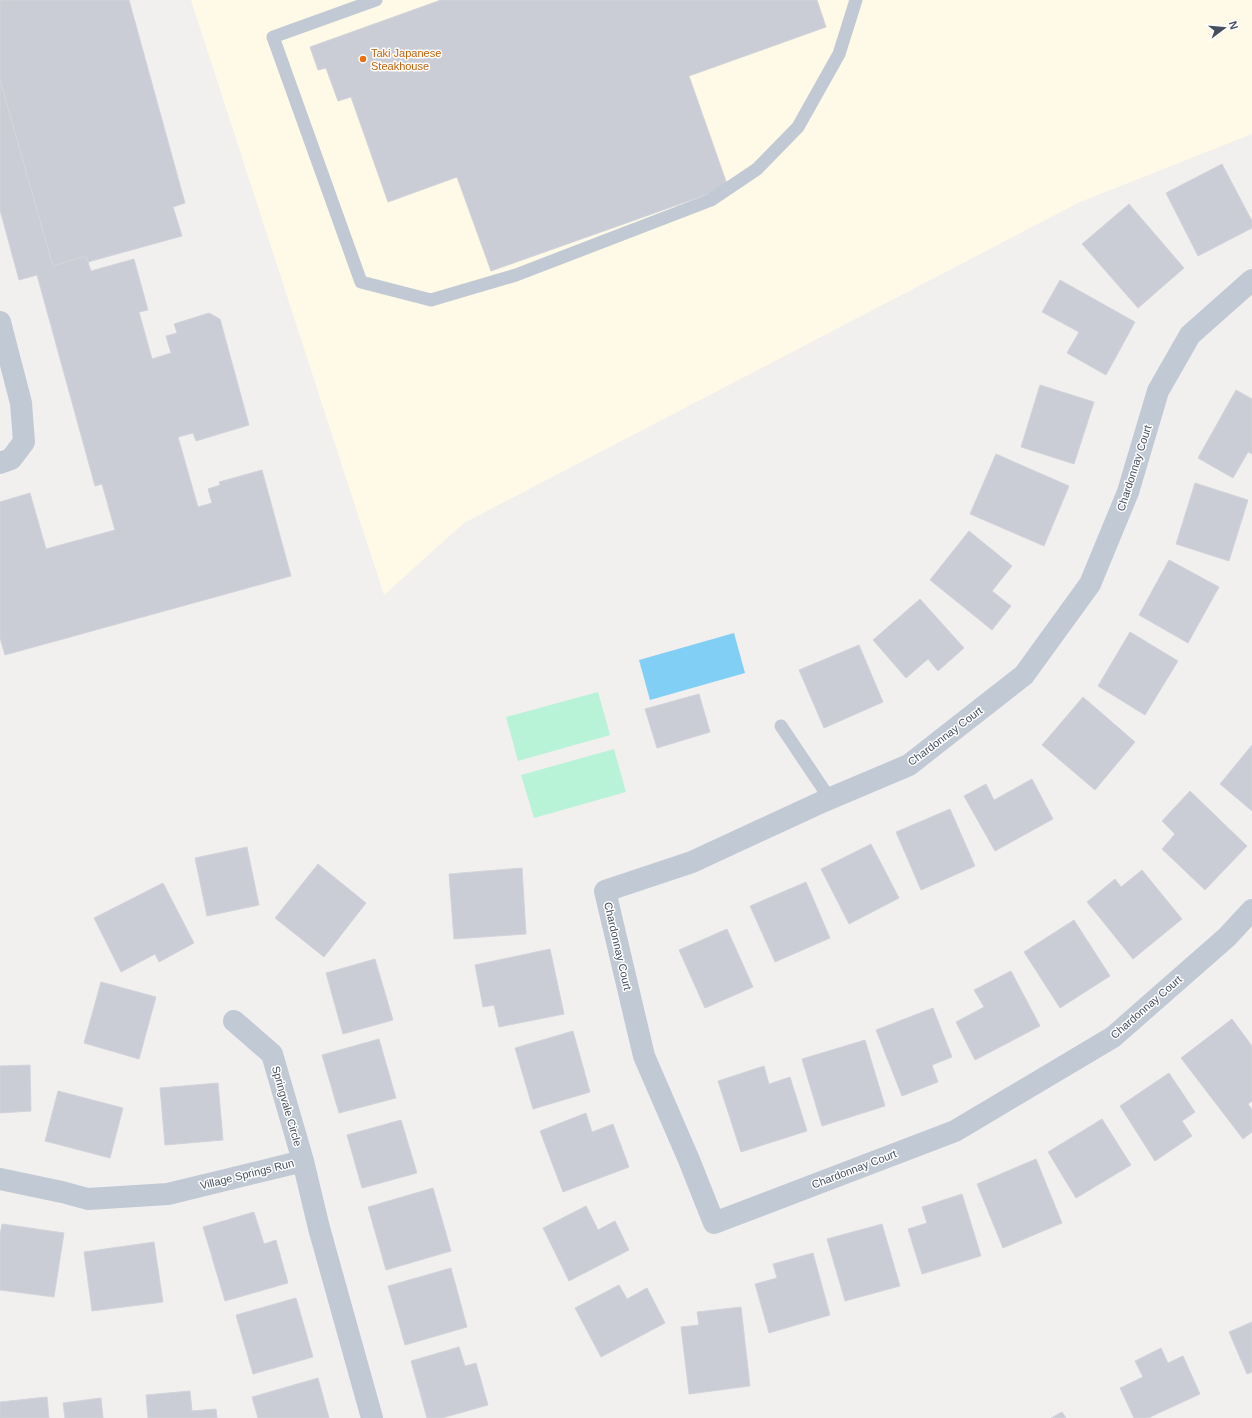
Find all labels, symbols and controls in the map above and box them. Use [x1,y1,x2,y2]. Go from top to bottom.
north arrow [1204,8,1244,48]
text: N [1227,20,1240,31]
place label: Taki Japanese Steakhouse [371,47,441,72]
marker: Taki Japanese Steakhouse [358,54,368,64]
street label: Chardonnay Court [1114,423,1154,513]
street label: Chardonnay Court [905,704,985,768]
street label: Chardonnay Court [602,901,634,991]
street label: Chardonnay Court [1108,973,1184,1041]
street label: Springvale Circle [270,1064,304,1148]
street label: Chardonnay Court [810,1147,898,1191]
street label: Village Springs Run [199,1157,295,1191]

